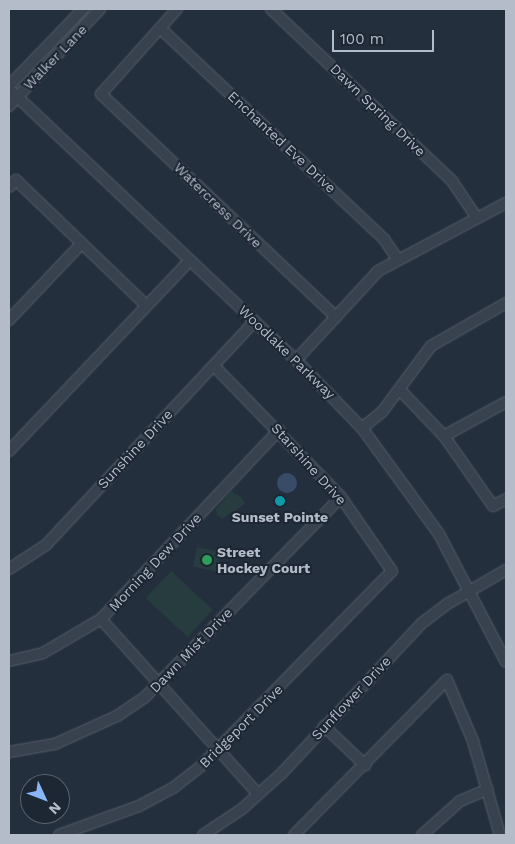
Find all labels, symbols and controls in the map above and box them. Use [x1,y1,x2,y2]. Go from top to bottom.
scale bar [335,20,438,52]
street label: Walker Lane [20,21,90,93]
text: 100 m [340,30,384,48]
street label: Dawn Spring Drive [327,60,429,160]
street label: Enchanted Eve Drive [225,88,339,196]
street label: Watercress Drive [171,159,265,251]
street label: Woodlake Parkway [235,302,339,402]
street label: Sunshine Drive [94,406,176,492]
street label: Starshine Drive [268,420,350,508]
marker: Sunset Pointe [274,495,286,507]
street label: Morning Dew Drive [105,509,205,615]
place label: Sunset Pointe [232,509,328,525]
place label: Street Hockey Court [217,544,310,576]
marker: Street Hockey Court [201,554,213,566]
street label: Dawn Mist Drive [146,604,236,696]
street label: Sunflower Drive [308,652,394,744]
street label: Bridgeport Drive [196,681,286,771]
north arrow [20,774,70,824]
text: N [46,799,65,818]

